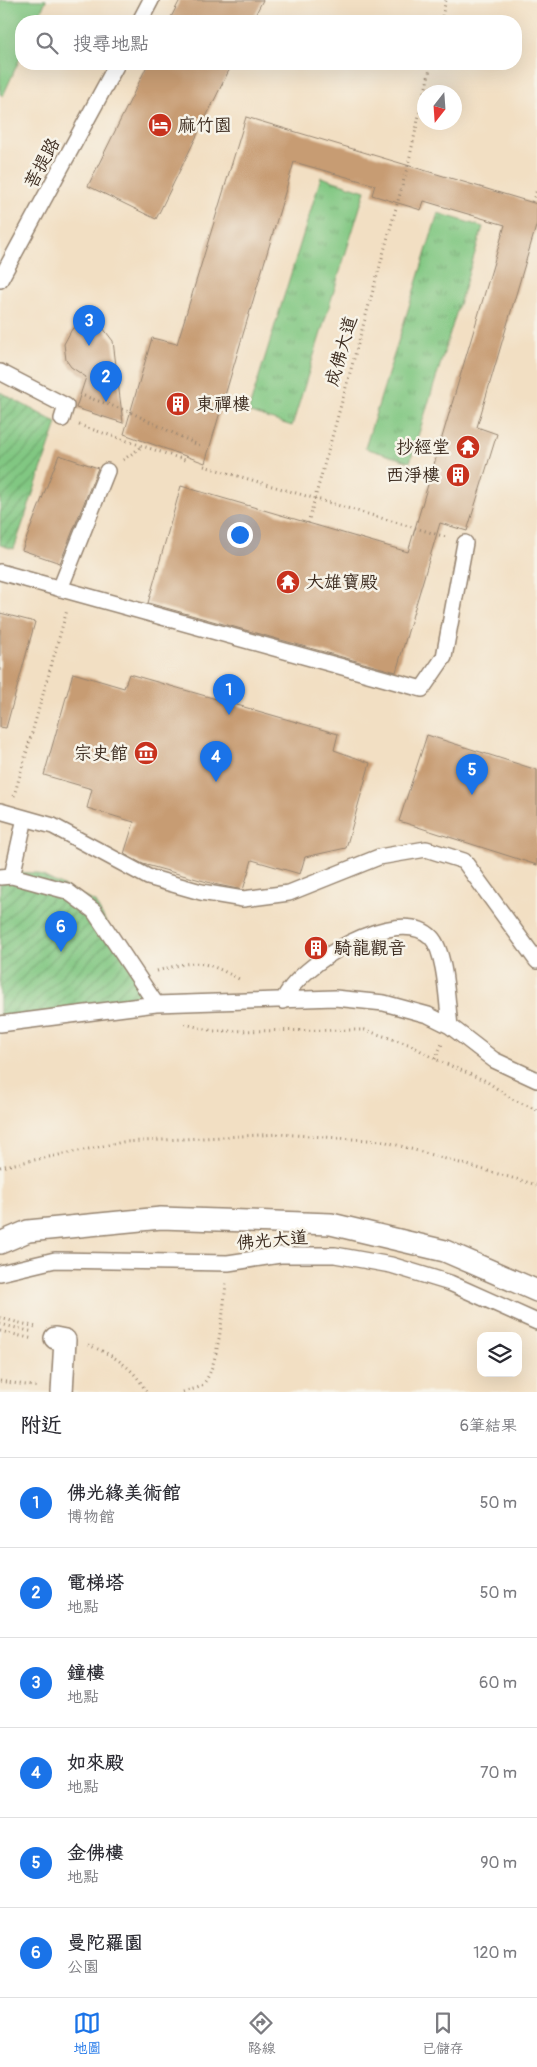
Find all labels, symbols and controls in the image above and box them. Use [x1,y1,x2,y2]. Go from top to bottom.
search box [15,15,522,70]
icon: search [33,29,61,57]
text: 搜尋地點 [73,32,149,56]
north arrow [417,85,462,130]
hotel icon: 麻竹園 [147,112,173,138]
place label: 麻竹園 [178,114,232,137]
street label: 菩提路 [20,134,65,192]
pin: 3 [73,305,105,346]
street label: 成佛大道 [321,313,362,389]
pin: 2 [90,361,122,402]
building icon: 東禪樓 [165,391,191,417]
place label: 東禪樓 [196,393,250,416]
temple icon: 抄經堂 [455,434,481,460]
place label: 抄經堂 [396,436,450,459]
building icon: 西淨樓 [445,462,471,488]
place label: 西淨樓 [386,464,440,487]
your location [227,522,253,548]
temple icon: 大雄寶殿 [275,569,301,595]
place label: 大雄寶殿 [306,571,378,594]
pin: 1 [213,674,245,715]
museum icon: 宗史館 [133,740,159,766]
pin: 4 [200,741,232,782]
place label: 宗史館 [74,742,128,765]
pin: 5 [456,754,488,795]
pin: 6 [45,911,77,952]
building icon: 騎龍觀音 [303,935,329,961]
place label: 騎龍觀音 [334,937,406,960]
street label: 佛光大道 [235,1226,309,1255]
map controls [477,1332,522,1377]
button: layers [477,1332,522,1377]
text: 附近 [20,1412,62,1439]
text: 6筆結果 [460,1416,517,1436]
text: 佛光緣美術館 [67,1481,181,1505]
text: 1 [33,1493,39,1513]
text: 50 m [480,1493,517,1513]
text: 博物館 [67,1507,115,1527]
text: 電梯塔 [67,1571,124,1595]
text: 2 [32,1583,40,1603]
text: 50 m [480,1583,517,1603]
text: 地點 [67,1597,99,1617]
text: 鐘樓 [67,1661,105,1685]
text: 3 [32,1673,40,1693]
text: 60 m [479,1673,517,1693]
text: 地點 [67,1687,99,1707]
text: 如來殿 [67,1751,124,1775]
text: 4 [31,1763,41,1783]
text: 70 m [480,1763,517,1783]
text: 地點 [67,1777,99,1797]
text: 金佛樓 [67,1841,124,1865]
text: 5 [32,1853,40,1873]
text: 90 m [480,1853,517,1873]
text: 地點 [67,1867,99,1887]
text: 曼陀羅園 [67,1931,143,1955]
text: 6 [31,1943,41,1963]
text: 120 m [473,1943,517,1963]
text: 公園 [67,1957,99,1977]
tab: 地圖 [73,2009,101,2057]
tab: 路線 [247,2009,275,2057]
tab: 已儲存 [422,2009,464,2057]

